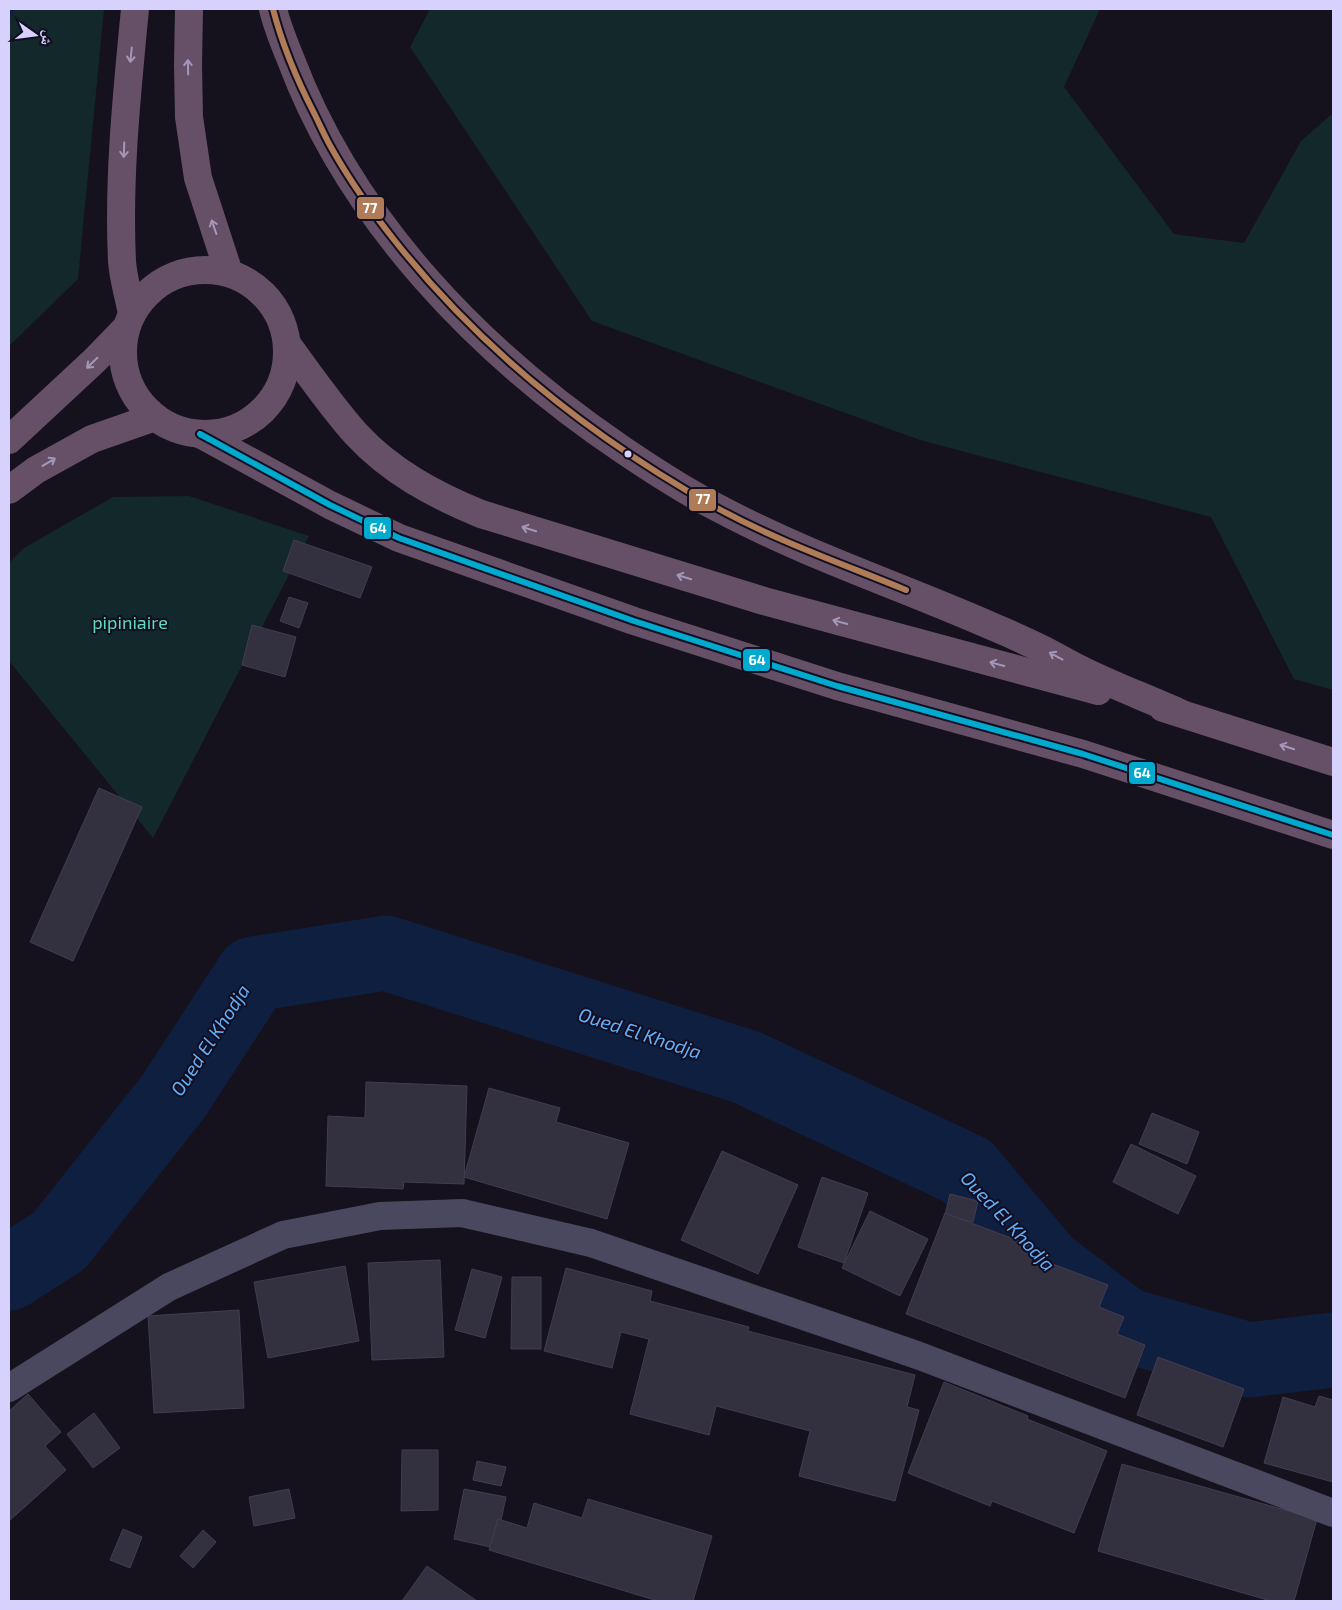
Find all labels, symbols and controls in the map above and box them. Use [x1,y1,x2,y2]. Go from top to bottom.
north arrow [10,10,60,60]
text: ش [37,29,58,48]
one-way arrow [126,47,136,63]
one-way arrow [183,60,193,76]
one-way arrow [119,142,129,158]
line badge: 77 [356,196,385,220]
text: 77 [363,199,378,216]
one-way arrow [209,219,218,235]
one-way arrow [86,357,98,369]
unlabelled marker [623,449,633,459]
one-way arrow [41,457,55,467]
line badge: 77 [688,488,717,512]
text: 77 [696,490,711,507]
line badge: 64 [363,516,392,540]
text: 64 [369,519,387,536]
one-way arrow [522,524,537,533]
one-way arrow [677,572,693,581]
park label: pipiniaire [92,611,168,633]
one-way arrow [833,617,849,626]
line badge: 64 [742,648,771,672]
text: 64 [748,651,766,668]
one-way arrow [1048,651,1063,661]
one-way arrow [990,658,1006,668]
one-way arrow [1279,742,1295,752]
line badge: 64 [1128,761,1156,785]
text: 64 [1133,764,1151,781]
water label: Oued El Khodja [165,980,254,1100]
water label: Oued El Khodja [576,1002,705,1063]
water label: Oued El Khodja [956,1166,1060,1275]

